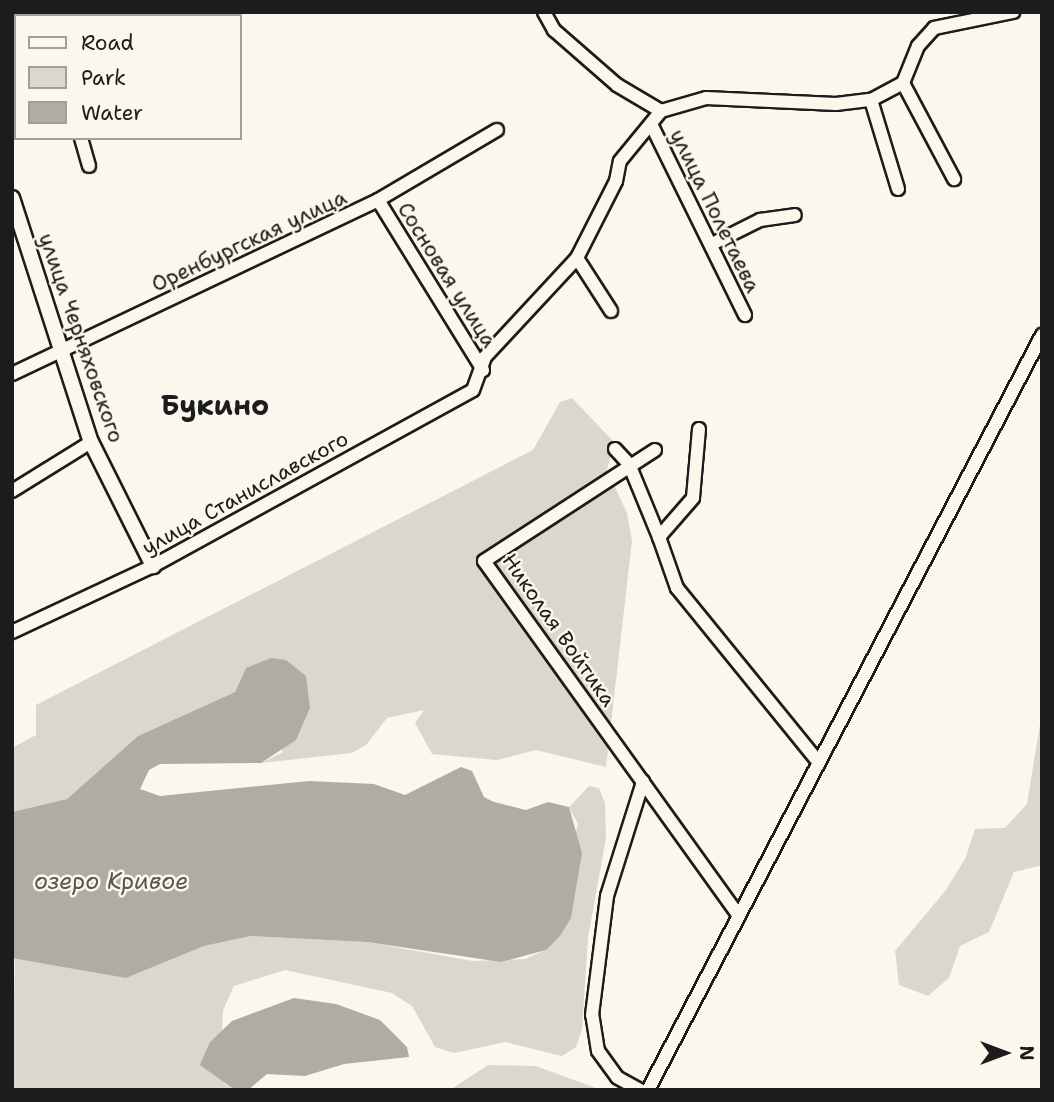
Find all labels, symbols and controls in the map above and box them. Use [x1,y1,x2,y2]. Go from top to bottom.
legend [14,14,242,140]
text: Road [81,29,134,57]
text: Park [81,64,126,92]
text: Water [81,99,143,127]
street label: улица Полетаева [665,125,765,297]
street label: Оренбургская улица [148,185,350,297]
street label: Сосновая улица [392,198,502,352]
street label: улица Черняховского [33,230,129,446]
district label: Букино [161,388,269,422]
street label: улица Станиславского [137,426,353,560]
street label: Николая Войтика [497,549,621,711]
water label: озеро Кривое [34,867,188,895]
north arrow [970,1018,1040,1088]
text: N [1014,1045,1039,1061]

